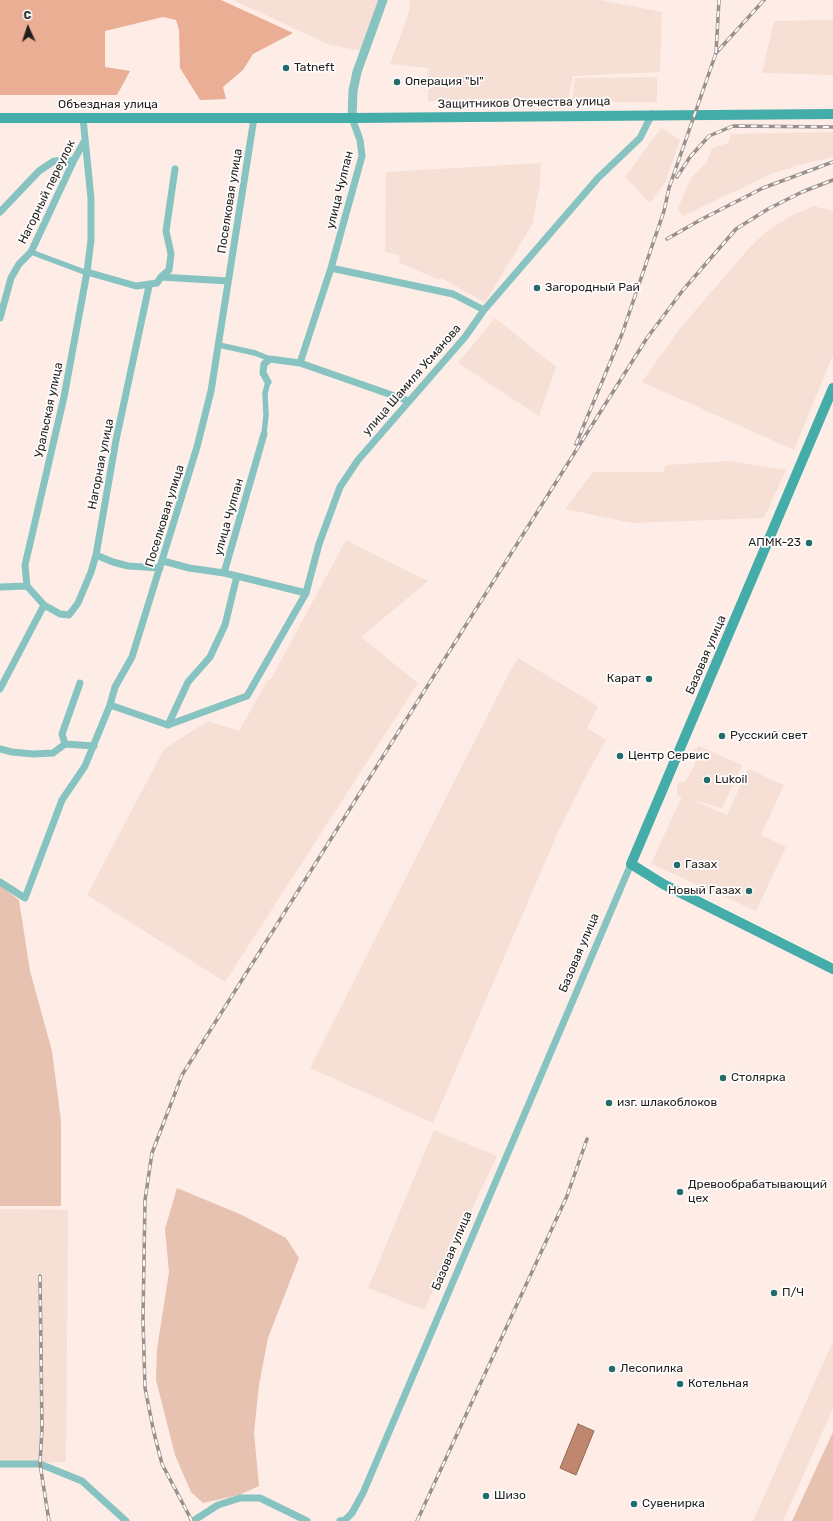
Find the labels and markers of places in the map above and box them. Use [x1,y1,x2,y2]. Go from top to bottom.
place label: Tatneft [294,61,334,75]
marker: Tatneft [281,63,291,73]
place label: Операция "Ы" [405,75,484,89]
marker: Операция "Ы" [392,77,402,87]
place label: Загородный Рай [545,281,640,295]
marker: Загородный Рай [532,283,542,293]
place label: АПМК-23 [748,536,801,550]
marker: АПМК-23 [804,538,814,548]
place label: Карат [607,672,641,686]
marker: Карат [644,674,654,684]
place label: Русский свет [730,729,808,743]
marker: Русский свет [717,731,727,741]
place label: Центр Сервис [628,749,710,763]
marker: Центр Сервис [615,751,625,761]
place label: Lukoil [715,773,747,787]
marker: Lukoil [702,775,712,785]
place label: Газах [685,858,717,872]
marker: Газах [672,860,682,870]
place label: Новый Газах [668,884,741,898]
marker: Новый Газах [744,886,754,896]
place label: Столярка [731,1071,786,1085]
marker: Столярка [718,1073,728,1083]
place label: изг. шлакоблоков [617,1096,717,1110]
marker: изг. шлакоблоков [604,1098,614,1108]
place label: Древообрабатывающий цех [688,1178,827,1206]
marker: Древообрабатывающий цех [675,1187,685,1197]
place label: П/Ч [782,1286,804,1300]
marker: П/Ч [769,1288,779,1298]
place label: Лесопилка [620,1362,683,1376]
marker: Лесопилка [607,1364,617,1374]
place label: Котельная [688,1377,748,1391]
marker: Котельная [675,1379,685,1389]
place label: Шизо [494,1489,526,1503]
marker: Шизо [481,1491,491,1501]
place label: Сувенирка [642,1497,705,1511]
marker: Сувенирка [629,1499,639,1509]

